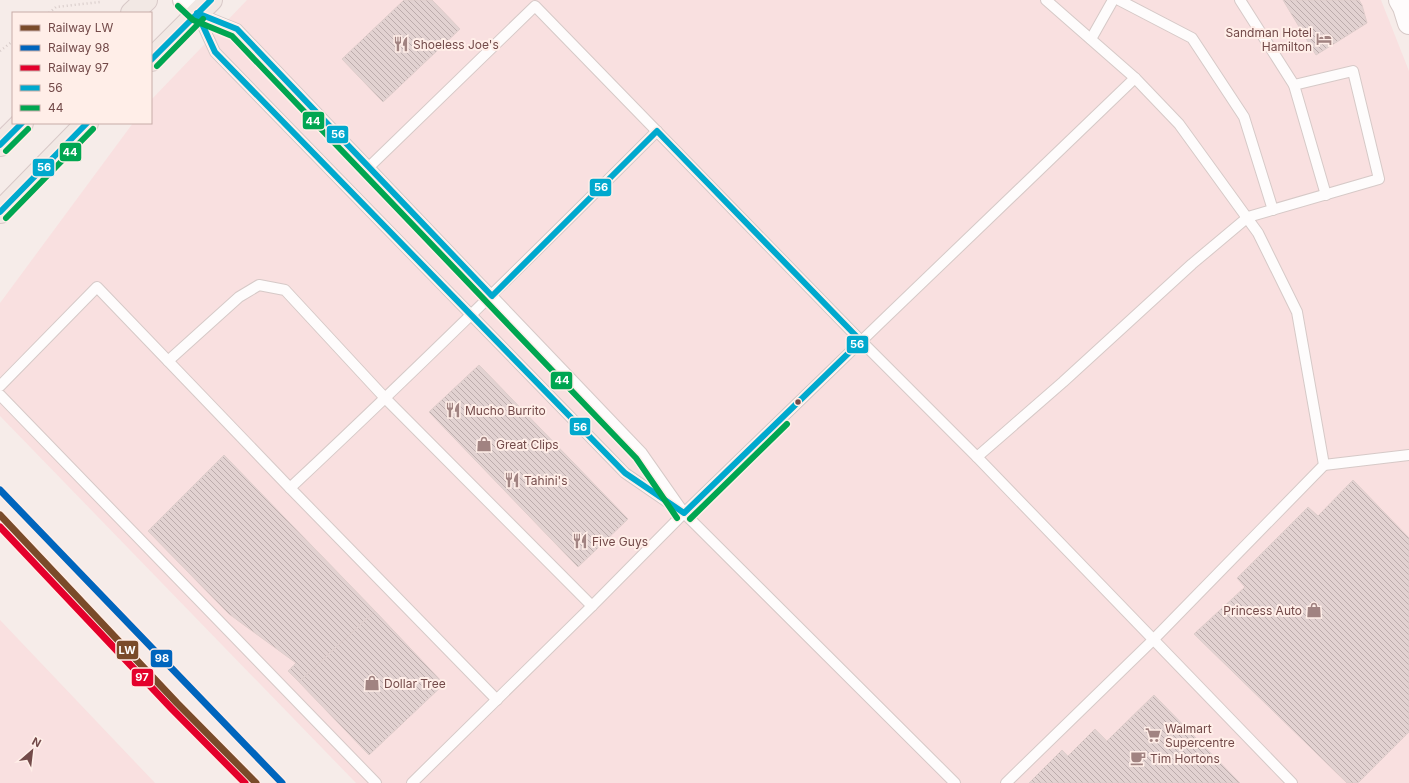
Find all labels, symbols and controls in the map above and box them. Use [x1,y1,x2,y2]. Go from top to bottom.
legend [12,12,152,124]
text: Railway LW [48,20,114,35]
place label: Sandman Hotel Hamilton [1226,25,1312,54]
hotel icon: Sandman Hotel Hamilton [1315,30,1333,48]
restaurant icon: Shoeless Joe's [392,35,410,53]
place label: Shoeless Joe's [413,37,499,52]
text: Railway 98 [48,40,110,55]
text: Railway 97 [48,60,109,75]
text: 56 [48,80,63,95]
text: 44 [48,100,64,115]
line badge: 44 [302,111,325,130]
text: 44 [306,114,320,128]
line badge: 56 [326,125,349,144]
text: 56 [331,127,345,141]
line badge: 44 [59,142,82,162]
text: 44 [63,145,77,159]
line badge: 56 [32,158,55,177]
text: 56 [37,160,51,174]
line badge: 56 [589,178,612,197]
text: 56 [594,180,608,194]
line badge: 56 [846,335,869,354]
text: 56 [850,337,864,351]
line badge: 44 [550,371,573,390]
text: 44 [555,373,569,387]
unlabelled marker [793,397,803,407]
restaurant icon: Mucho Burrito [444,401,462,419]
place label: Mucho Burrito [465,403,546,418]
line badge: 56 [569,417,591,436]
text: 56 [573,420,587,434]
shop icon: Great Clips [475,435,493,453]
place label: Great Clips [496,437,559,452]
restaurant icon: Tahini's [503,471,521,489]
place label: Tahini's [524,473,568,488]
restaurant icon: Five Guys [571,532,589,550]
place label: Five Guys [592,534,648,549]
shop icon: Princess Auto [1305,601,1323,619]
place label: Princess Auto [1223,603,1302,618]
line badge: LW [116,640,139,660]
text: LW [118,643,136,657]
line badge: 98 [150,649,173,668]
text: 98 [155,651,169,665]
line badge: 97 [131,668,154,687]
text: 97 [135,670,149,684]
shop icon: Dollar Tree [363,674,381,692]
place label: Dollar Tree [384,676,446,691]
place label: Walmart Supercentre [1165,721,1235,750]
supermarket icon: Walmart Supercentre [1144,726,1162,744]
north arrow [12,731,52,771]
text: N [30,734,44,750]
cafe icon: Tim Hortons [1129,749,1147,767]
place label: Tim Hortons [1150,751,1220,766]

